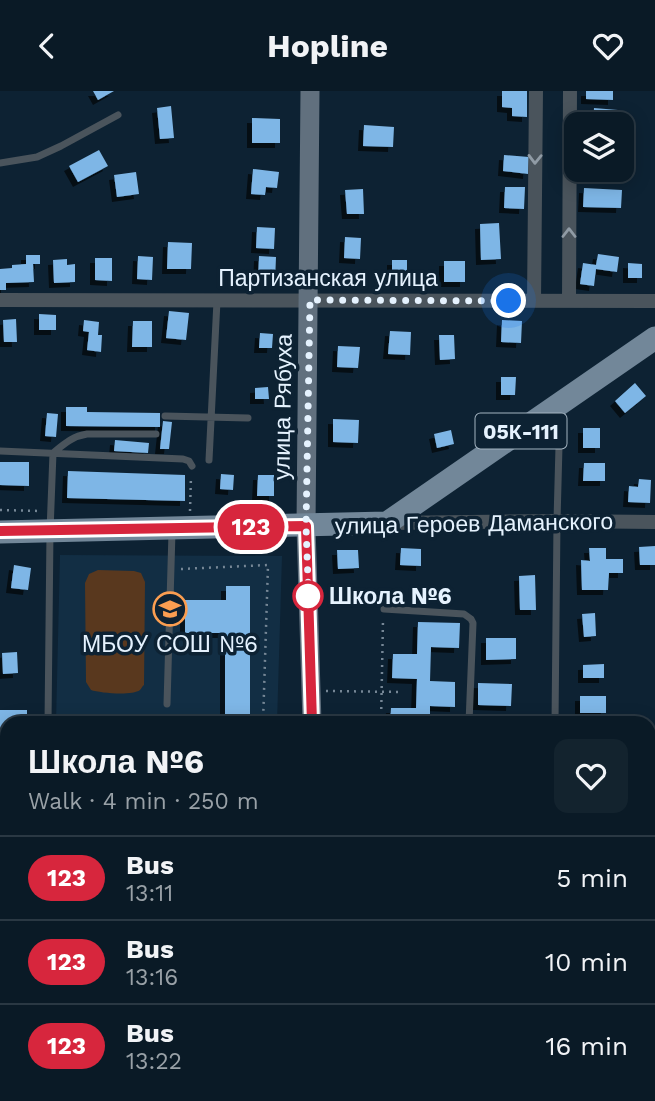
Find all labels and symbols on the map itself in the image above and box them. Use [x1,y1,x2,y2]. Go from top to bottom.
one-way arrow [527,154,543,165]
one-way arrow [561,227,577,238]
street label: Партизанская улица [218,265,438,292]
your location [491,283,526,318]
street label: улица Рябуха [268,333,298,480]
road number: 05К-111 [476,413,566,449]
line badge: 123 [211,504,291,550]
street label: улица Героев Даманского [335,508,613,540]
marker: Школа №6 [293,581,323,611]
place label: Школа №6 [329,583,452,610]
school or university icon: МБОУ СОШ №6 [151,590,189,628]
place label: МБОУ СОШ №6 [82,631,258,658]

